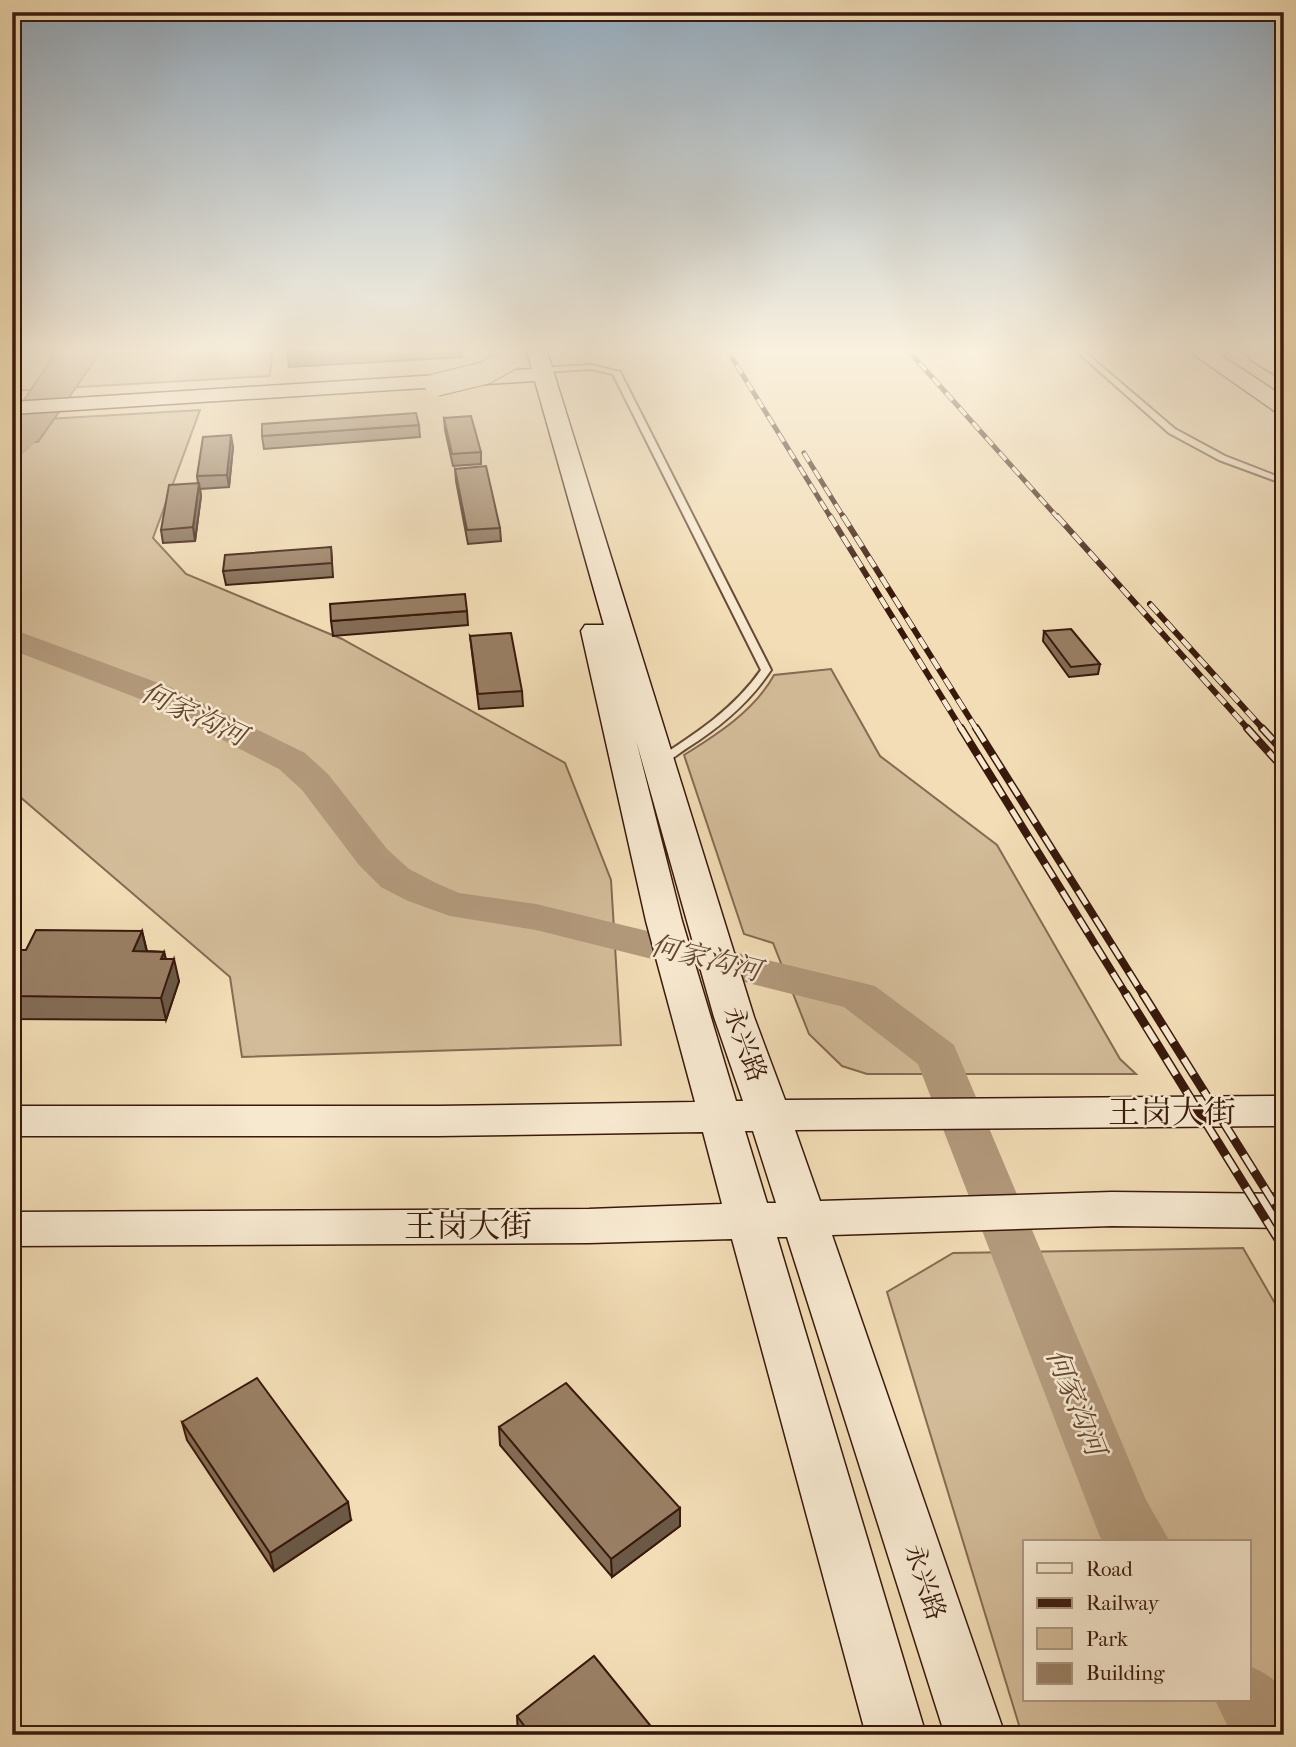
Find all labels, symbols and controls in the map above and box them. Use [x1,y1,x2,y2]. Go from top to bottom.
water label: 何家沟河 [136,675,256,755]
water label: 何家沟河 [648,928,769,989]
street label: 永兴路 [717,1002,773,1086]
street label: 王岗大街 [1108,1094,1236,1131]
street label: 王岗大街 [404,1208,532,1245]
water label: 何家沟河 [1040,1344,1114,1465]
street label: 永兴路 [898,1540,952,1624]
legend [1023,1540,1250,1702]
text: Road [1086,1557,1133,1581]
text: Railway [1086,1591,1160,1615]
text: Park [1086,1627,1128,1651]
text: Building [1086,1661,1165,1685]

